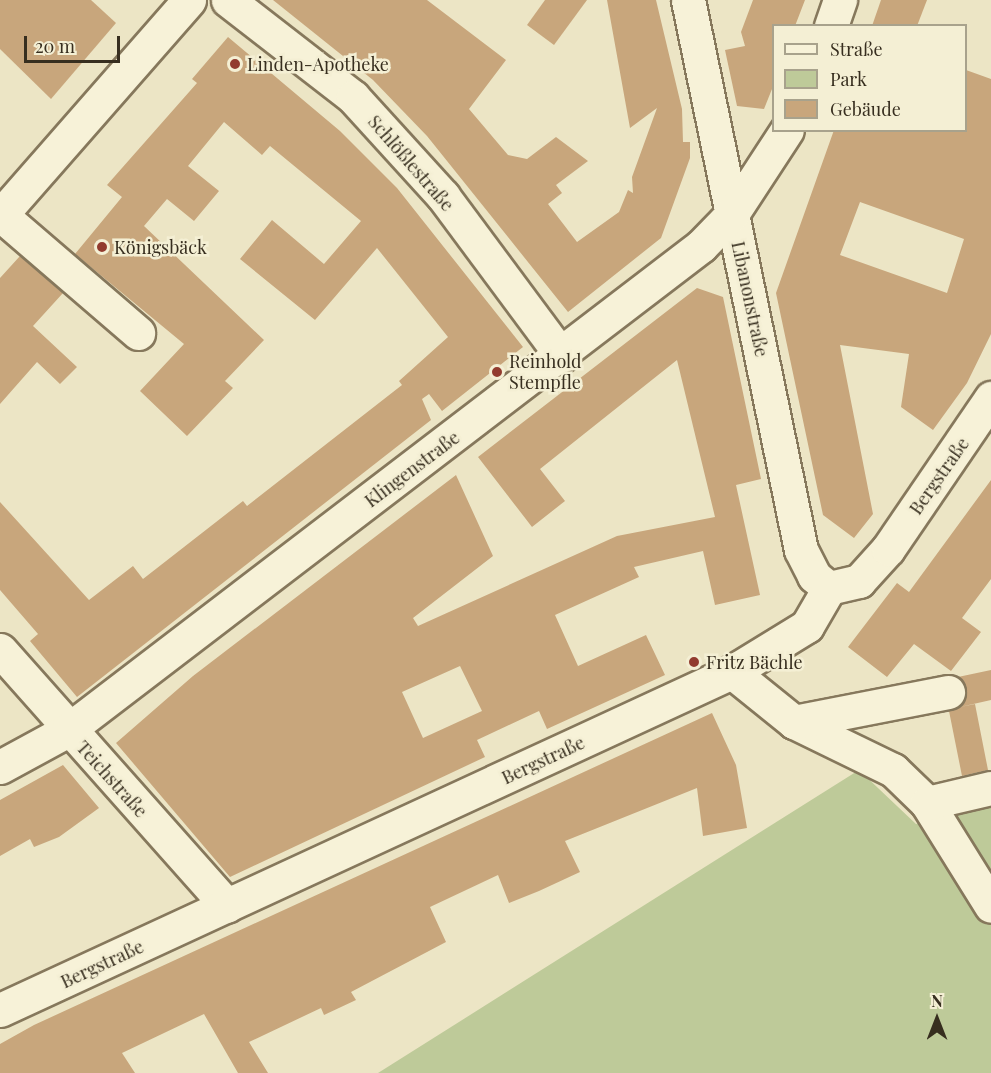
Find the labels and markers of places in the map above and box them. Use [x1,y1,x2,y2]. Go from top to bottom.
place label: Linden-Apotheke [247,53,389,75]
marker: Linden-Apotheke [228,57,242,71]
place label: Königsbäck [114,236,207,258]
marker: Königsbäck [95,240,109,254]
place label: Reinhold Stempfle [509,351,581,394]
marker: Reinhold Stempfle [490,365,504,379]
place label: Fritz Bächle [706,651,803,673]
marker: Fritz Bächle [687,655,701,669]

